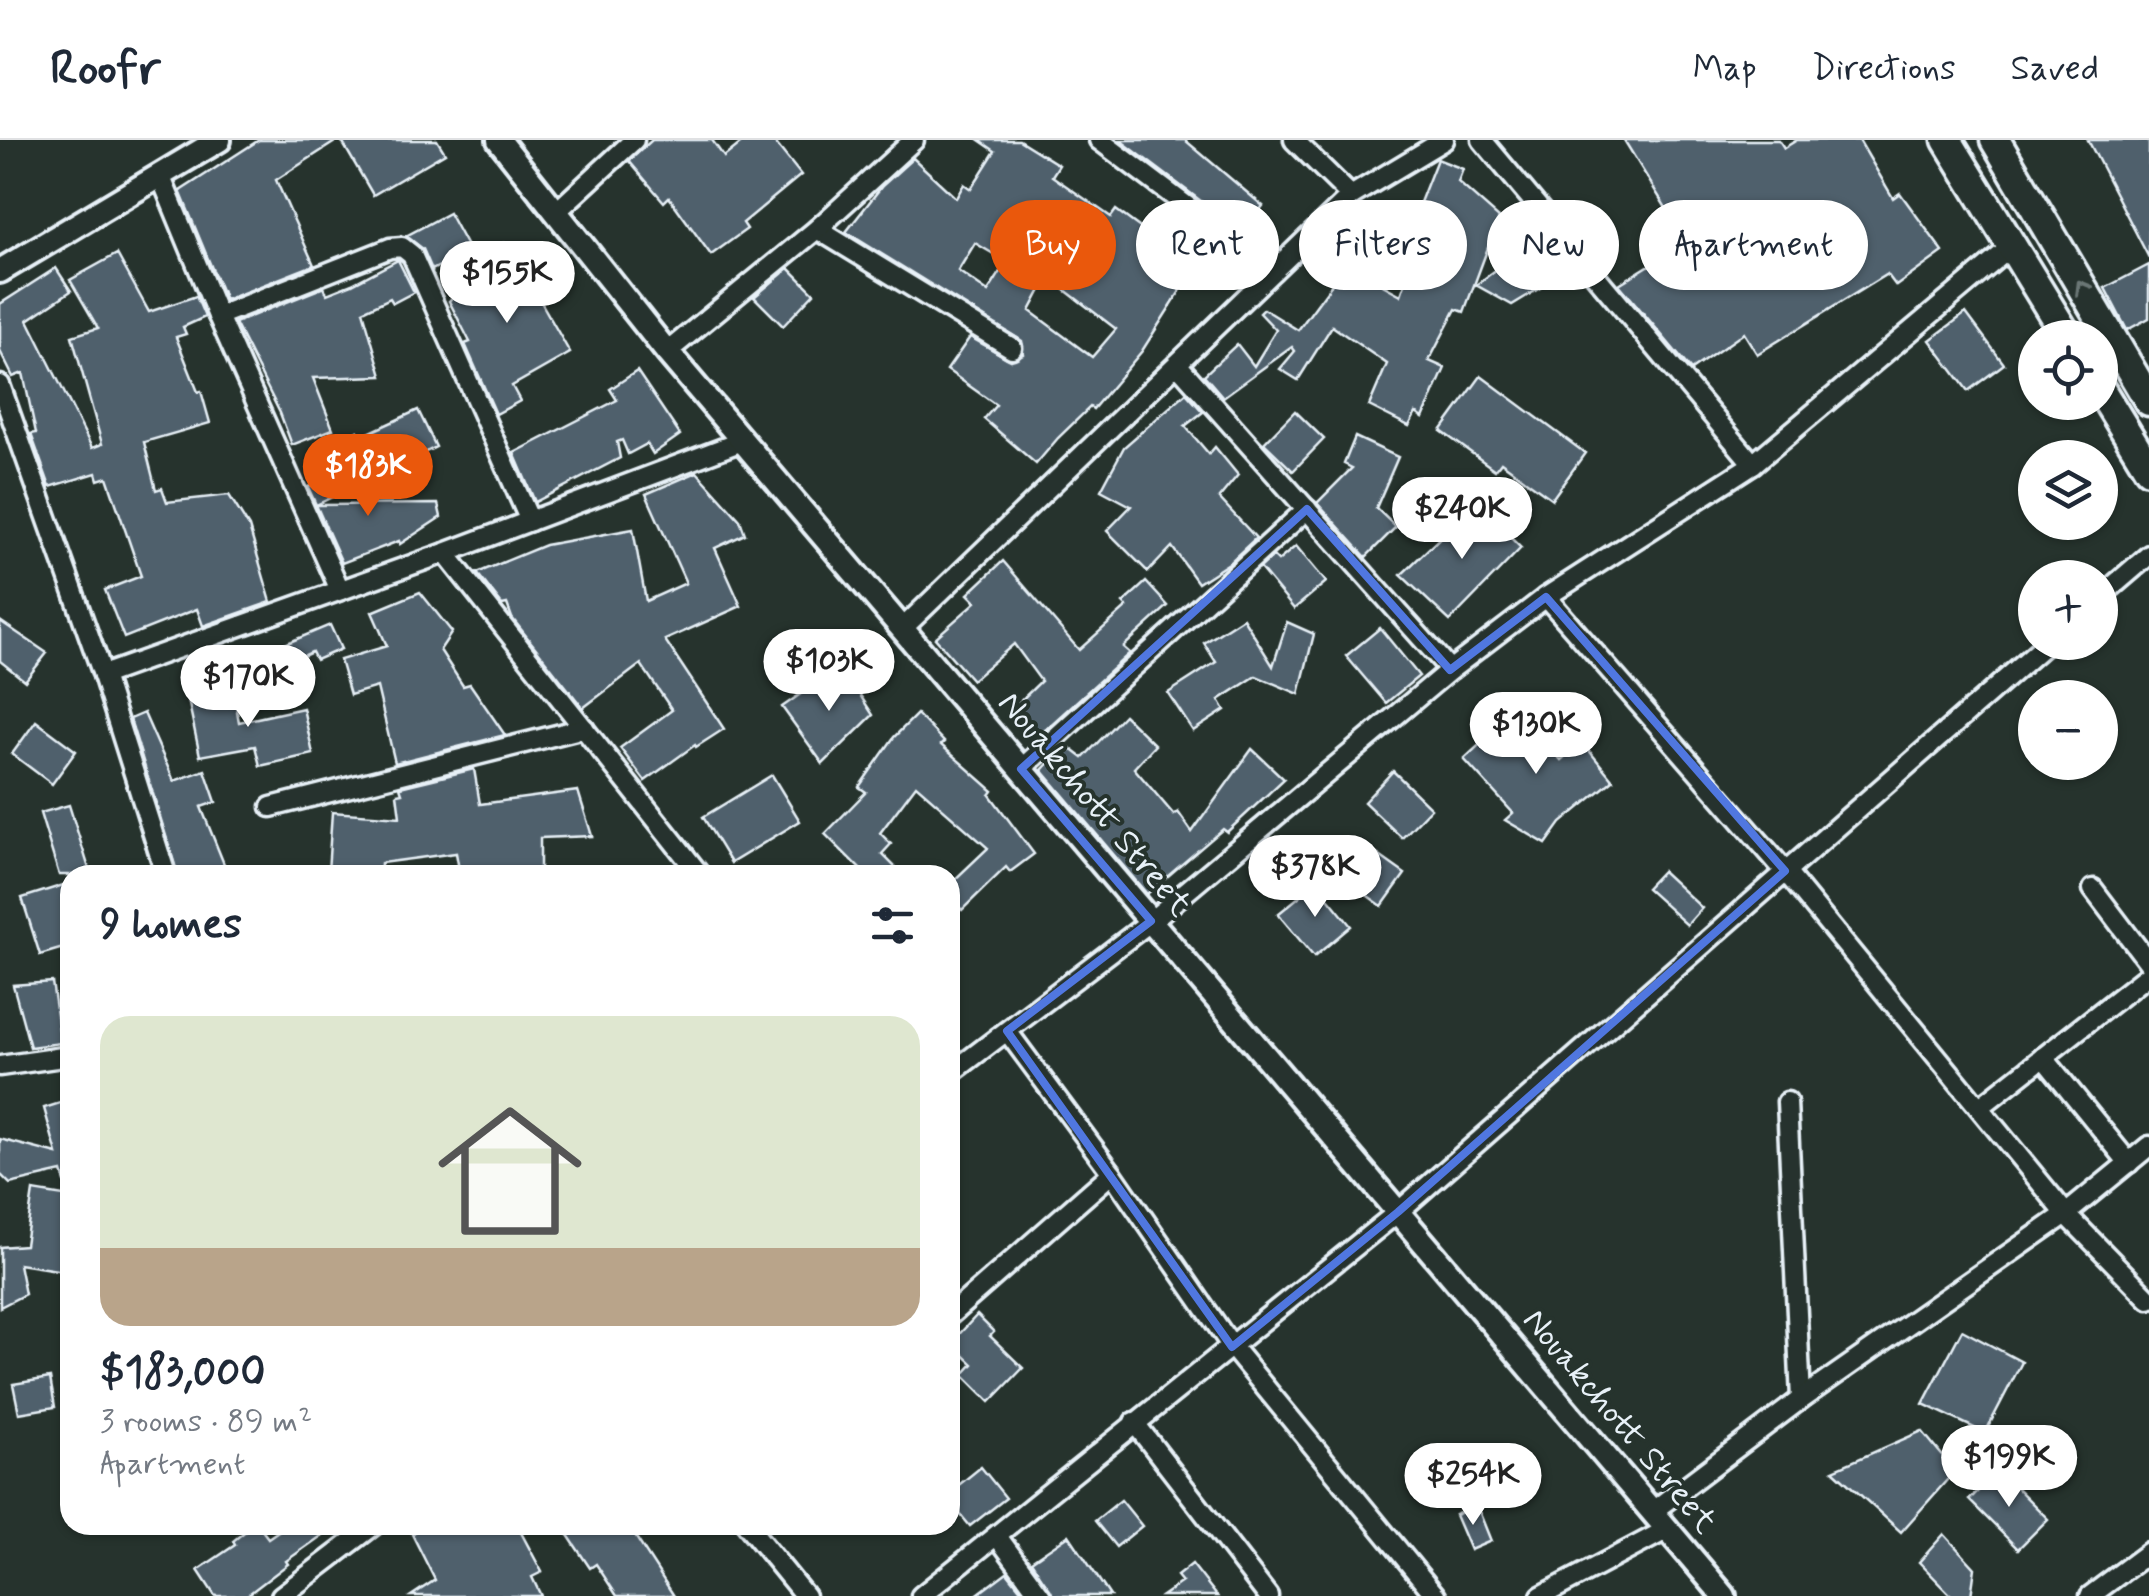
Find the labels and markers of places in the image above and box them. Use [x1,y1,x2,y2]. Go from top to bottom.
pin: $155K [437,241,577,326]
pin: $183K [298,434,438,519]
pin: $240K [1392,477,1532,562]
pin: $103K [759,629,899,714]
pin: $170K [178,645,318,730]
pin: $130K [1466,692,1606,777]
pin: $378K [1245,835,1385,920]
pin: $199K [1939,1425,2079,1510]
pin: $254K [1403,1443,1543,1528]

